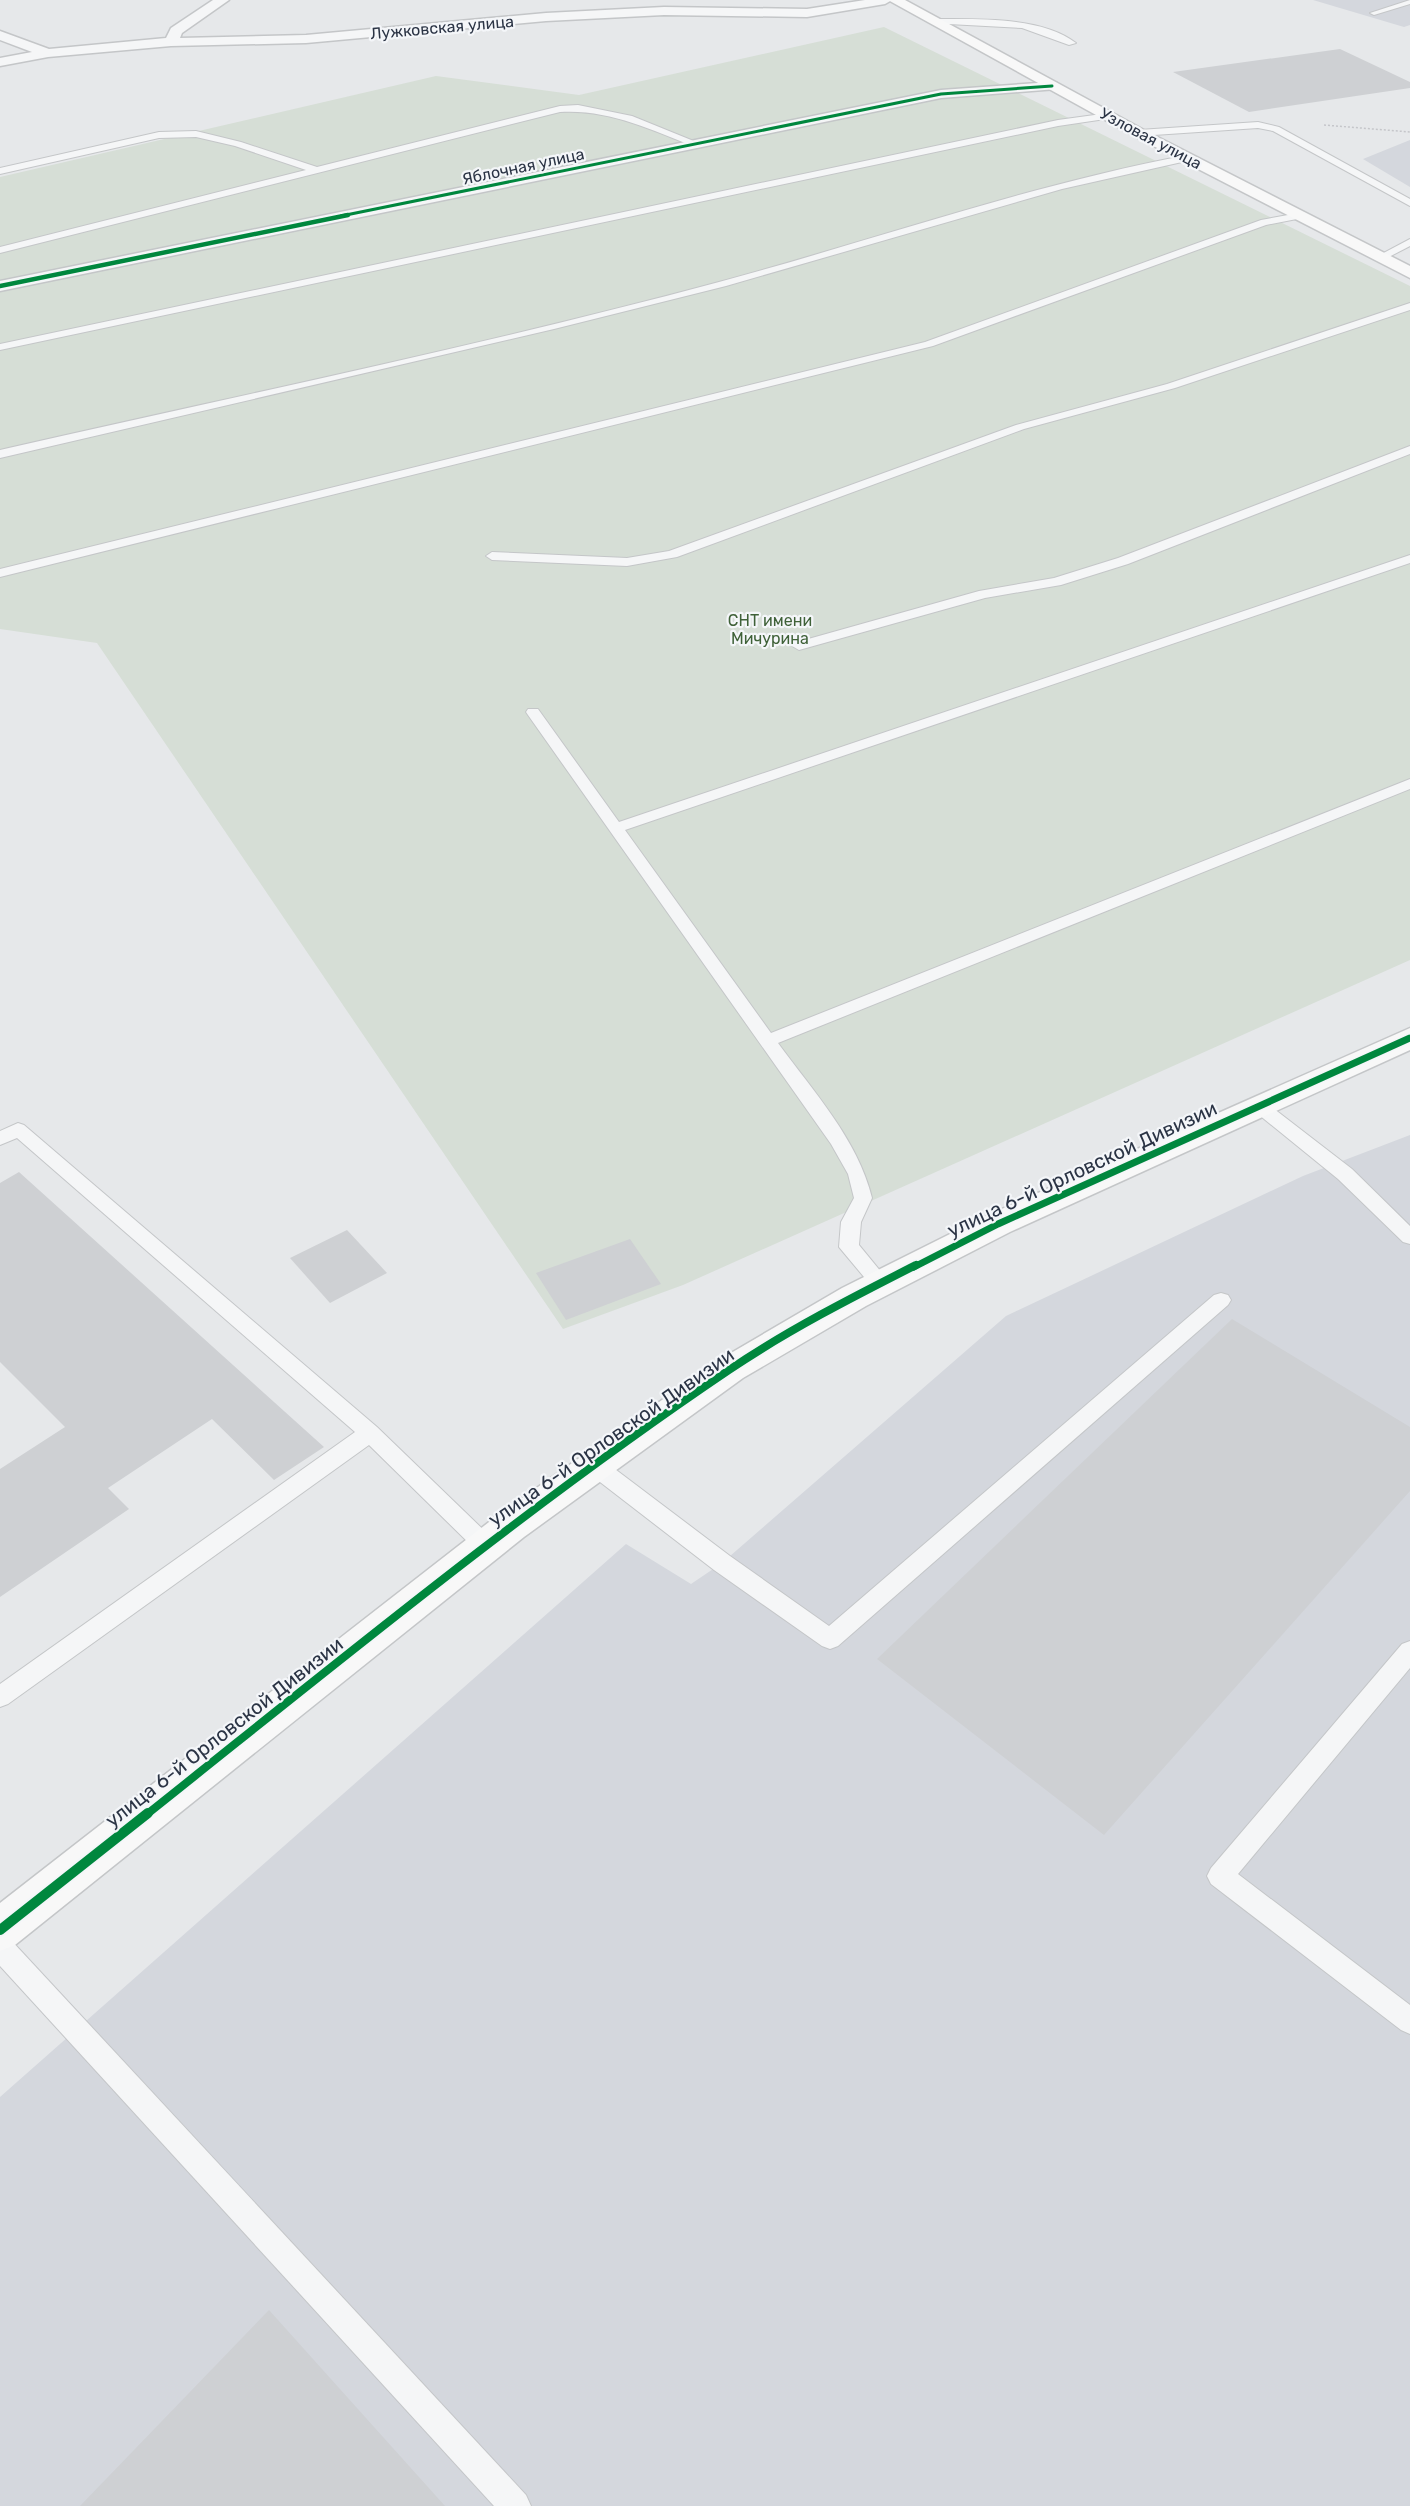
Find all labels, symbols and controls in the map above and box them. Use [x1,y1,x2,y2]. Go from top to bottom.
street label: Лужковская улица [369,12,515,43]
street label: Узловая улица [1097,104,1205,173]
street label: Яблочная улица [460,144,586,189]
park label: СНТ имени Мичурина [728,611,812,648]
street label: улица 6-й Орловской Дивизии [943,1096,1221,1242]
street label: улица 6-й Орловской Дивизии [483,1343,739,1531]
street label: улица 6-й Орловской Дивизии [100,1632,348,1832]

